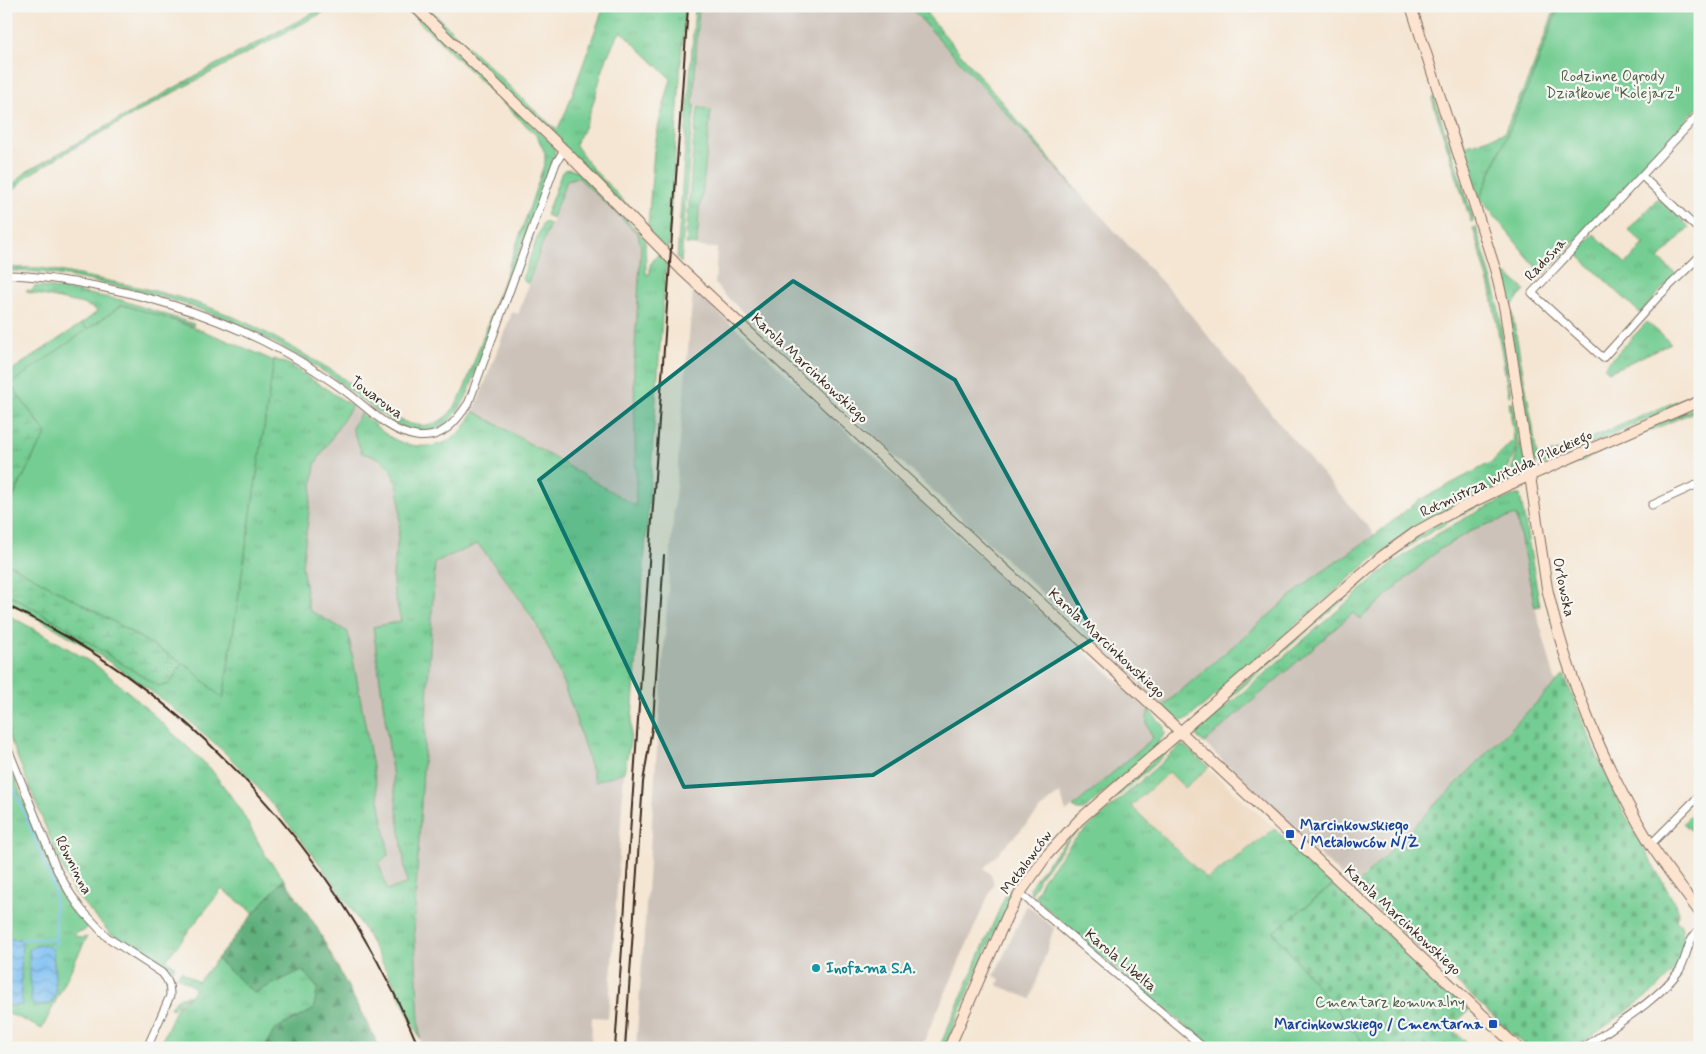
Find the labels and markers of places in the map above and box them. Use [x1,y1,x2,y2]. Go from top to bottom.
place label: Marcinkowskiego / Metalowców N/Ż [1300,816,1419,853]
marker: Marcinkowskiego / Metalowców N/Ż [1284,828,1296,840]
place label: Inofama S.A. [826,959,916,979]
marker: Inofama S.A. [810,962,822,974]
place label: Marcinkowskiego / Cmentarna [1274,1015,1484,1037]
marker: Marcinkowskiego / Cmentarna [1487,1018,1499,1030]

